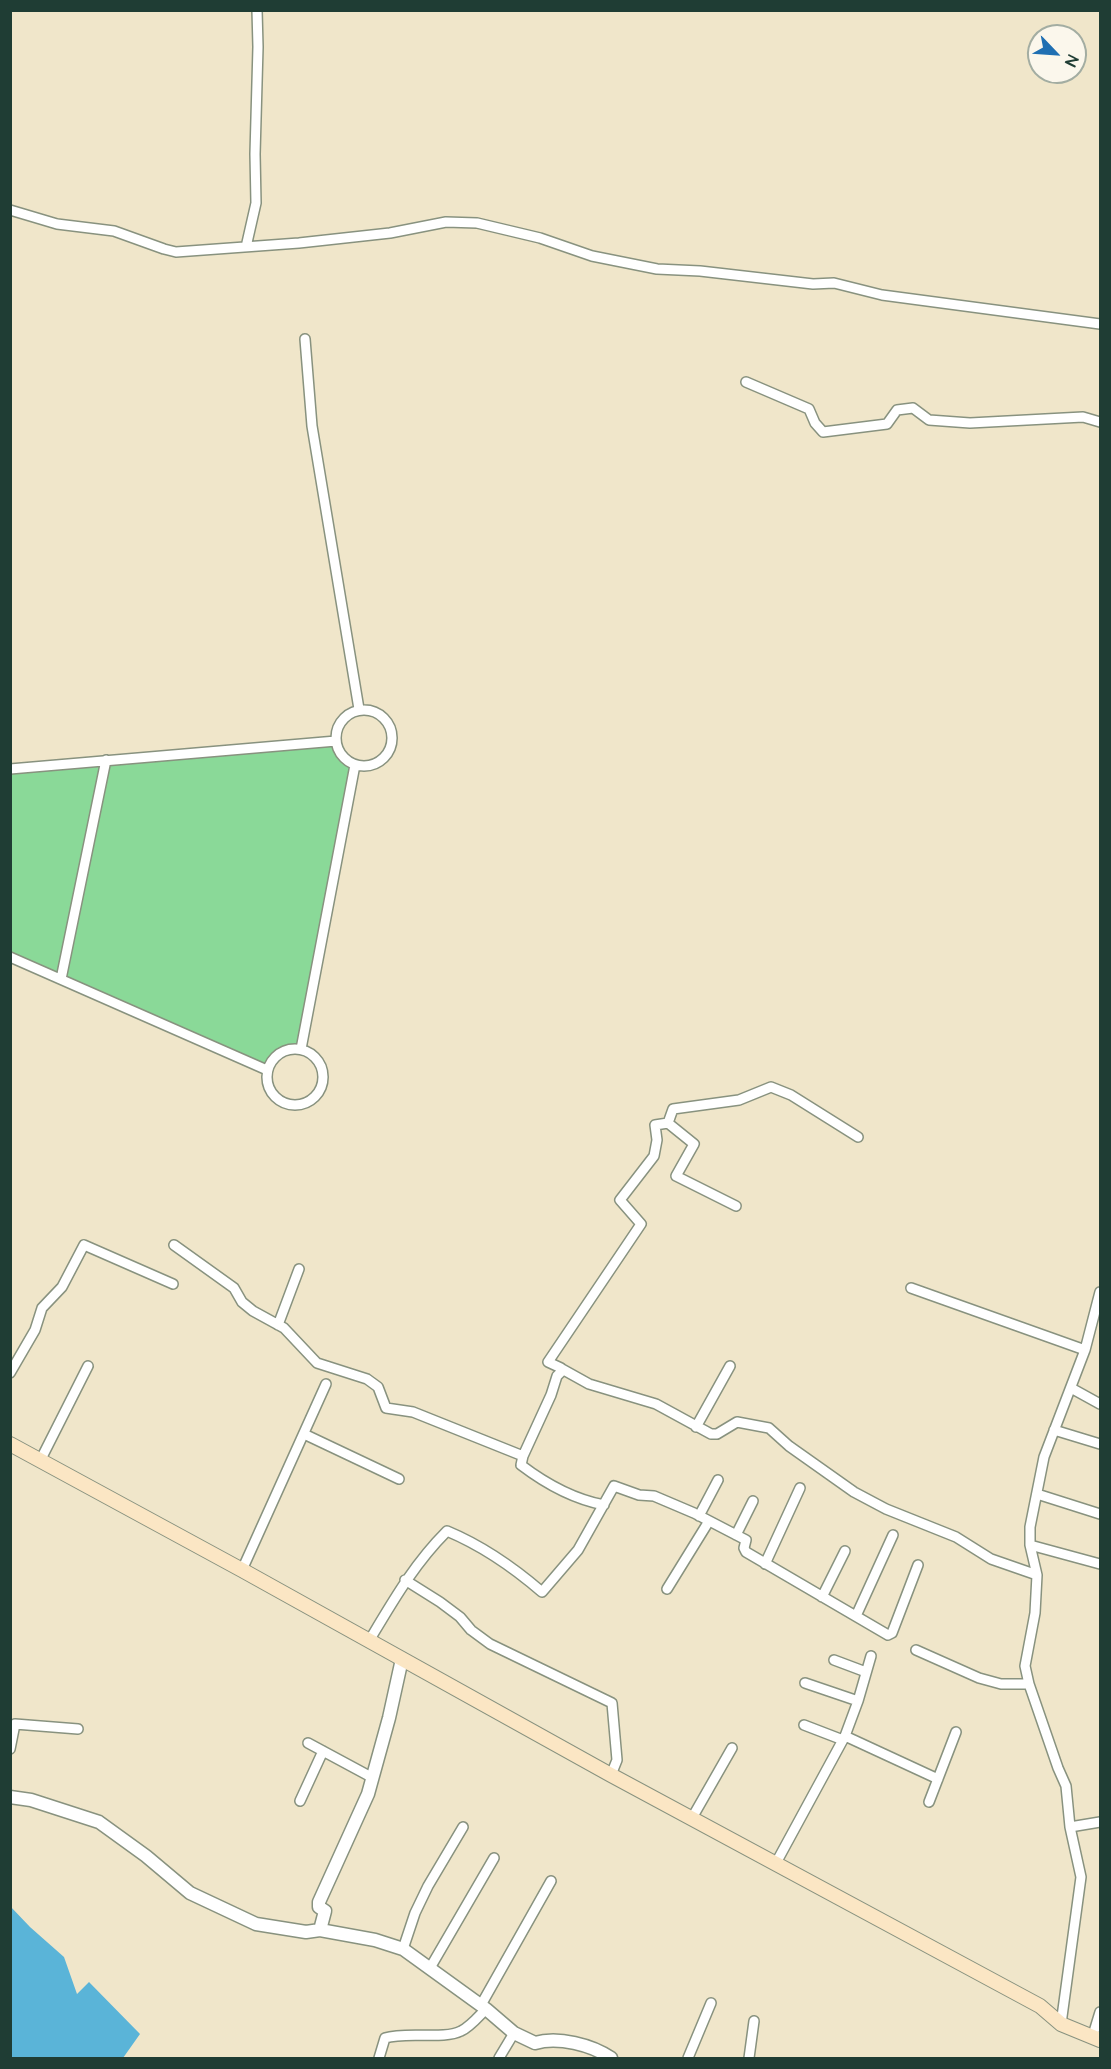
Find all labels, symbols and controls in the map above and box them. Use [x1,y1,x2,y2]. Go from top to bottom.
north arrow [1027,24,1087,84]
text: N [1059,52,1084,70]

